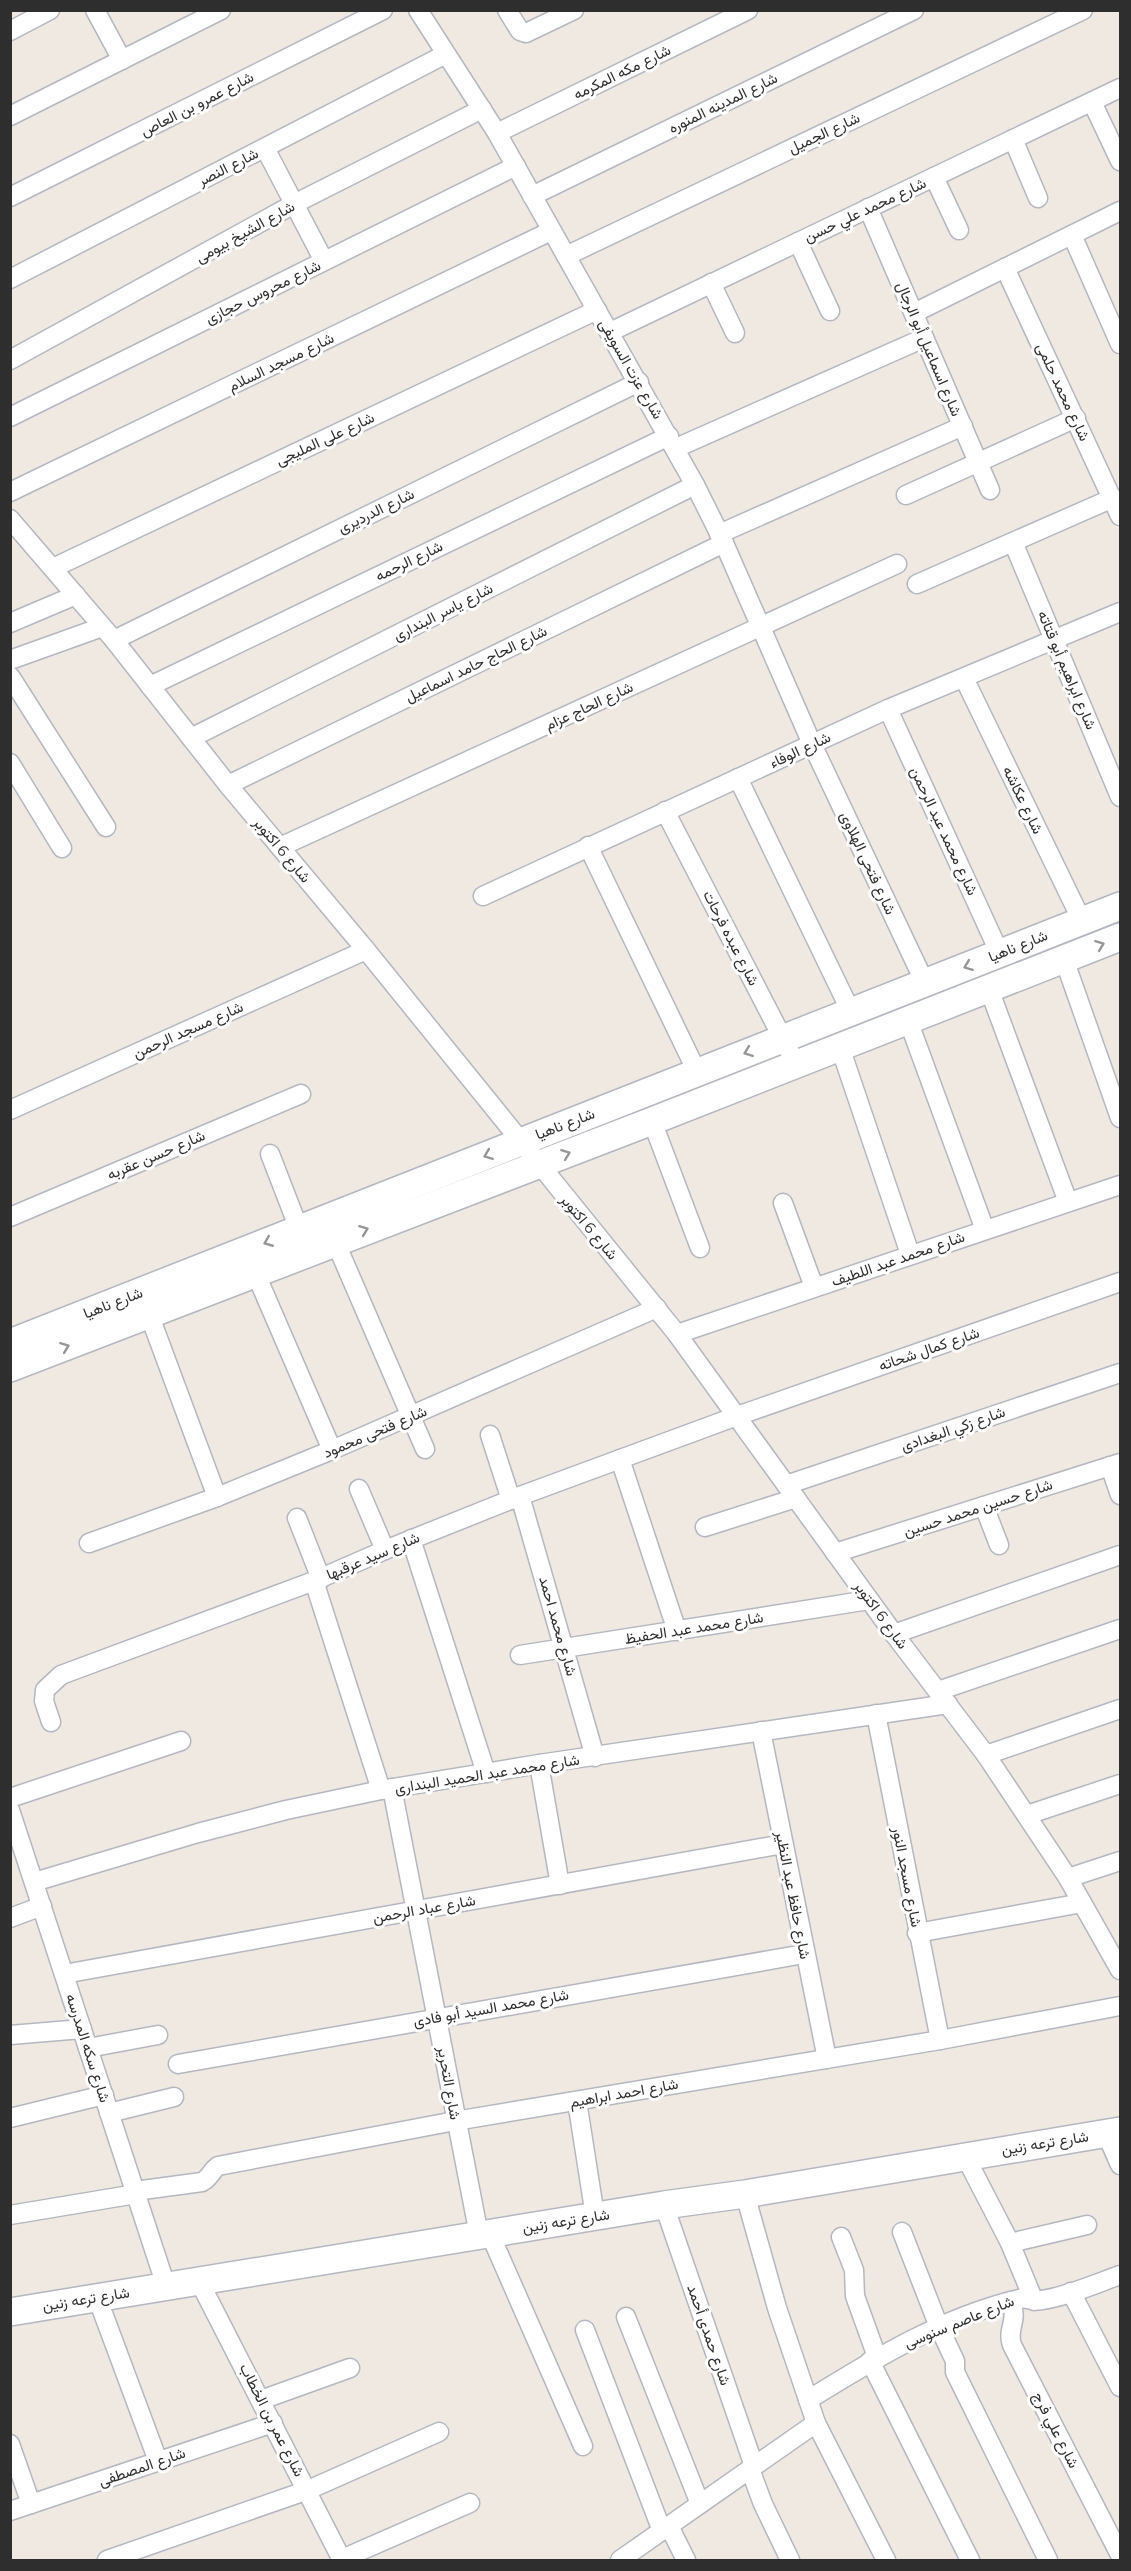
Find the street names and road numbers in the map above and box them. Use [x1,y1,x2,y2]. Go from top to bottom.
street label: شارع مكه المكرمه [570,40,675,105]
street label: شارع عمرو بن العاص [137,67,258,142]
street label: شارع المدينه المنوره [665,68,781,139]
street label: شارع الجميل [785,108,864,159]
street label: شارع النصر [193,143,262,192]
street label: شارع محمد علي حسن [801,173,931,250]
street label: شارع الشيخ بيومى [192,196,299,268]
street label: شارع محروس حجازى [202,255,325,330]
street label: شارع اسماعيل أبو الرجال [891,279,966,420]
street label: شارع عزت السويفى [593,315,668,423]
street label: شارع مسجد السلام [225,328,338,397]
street label: شارع محمد حلمى [1031,340,1095,445]
street label: شارع على المليجى [272,407,378,472]
street label: شارع الدرديرى [335,484,418,539]
street label: شارع الرحمه [372,536,447,587]
street label: شارع ياسر البندارى [390,578,497,647]
street label: شارع ابراهيم أبو قتاته [1032,607,1101,733]
street label: شارع الحاج حامد اسماعيل [402,621,551,708]
street label: شارع الحاج عزام [542,677,637,736]
street label: شارع الوفاء [766,727,834,774]
street label: شارع محمد عبد الرحمن [905,763,983,899]
street label: شارع عكاشه [997,763,1048,838]
street label: شارع فتحى الهلاوى [834,808,901,918]
street label: شارع 6 اكتوبر [247,812,315,888]
street label: شارع عبده فرحات [697,887,764,990]
street label: شارع ناهيا [985,925,1051,968]
street label: شارع مسجد الرحمن [130,997,247,1064]
street label: شارع ناهيا [532,1103,598,1145]
street label: شارع حسن عقربه [104,1125,209,1186]
street label: شارع 6 اكتوبر [554,1189,622,1265]
street label: شارع محمد عبد اللطيف [829,1227,968,1292]
street label: شارع ناهيا [80,1282,146,1324]
street label: شارع كمال شحاته [876,1322,983,1377]
street label: شارع فتحى محمود [320,1401,430,1464]
street label: شارع زكي البغدادى [898,1402,1009,1459]
street label: شارع حسين محمد حسين [901,1474,1056,1543]
street label: شارع سيد عرقبها [323,1527,423,1586]
street label: شارع محمد احمد [533,1574,582,1679]
street label: شارع 6 اكتوبر [848,1576,913,1654]
street label: شارع محمد عبد الحفيظ [623,1607,765,1650]
street label: شارع محمد عبد الحميد البندارى [393,1749,581,1799]
street label: شارع مسجد النور [886,1824,927,1929]
street label: شارع حافظ عبد النظير [770,1828,815,1961]
street label: شارع عباد الرحمن [371,1890,477,1929]
street label: شارع محمد السيد أبو فادى [412,1984,571,2033]
street label: شارع سكه المدرسه [60,1991,115,2105]
street label: شارع التحرير [432,2044,465,2122]
street label: شارع احمد ابراهيم [568,2074,680,2113]
street label: شارع ترعه زنين [1000,2126,1090,2161]
street label: شارع ترعه زنين [521,2204,611,2239]
street label: شارع ترعه زنين [41,2282,131,2317]
street label: شارع حمدى أحمد [681,2282,736,2389]
street label: شارع عاصم سنوسى [901,2291,1017,2354]
street label: شارع عمر بن الخطاب [234,2360,309,2481]
street label: شارع علي فرج [1026,2388,1084,2473]
street label: شارع المصطفى [96,2443,189,2492]

